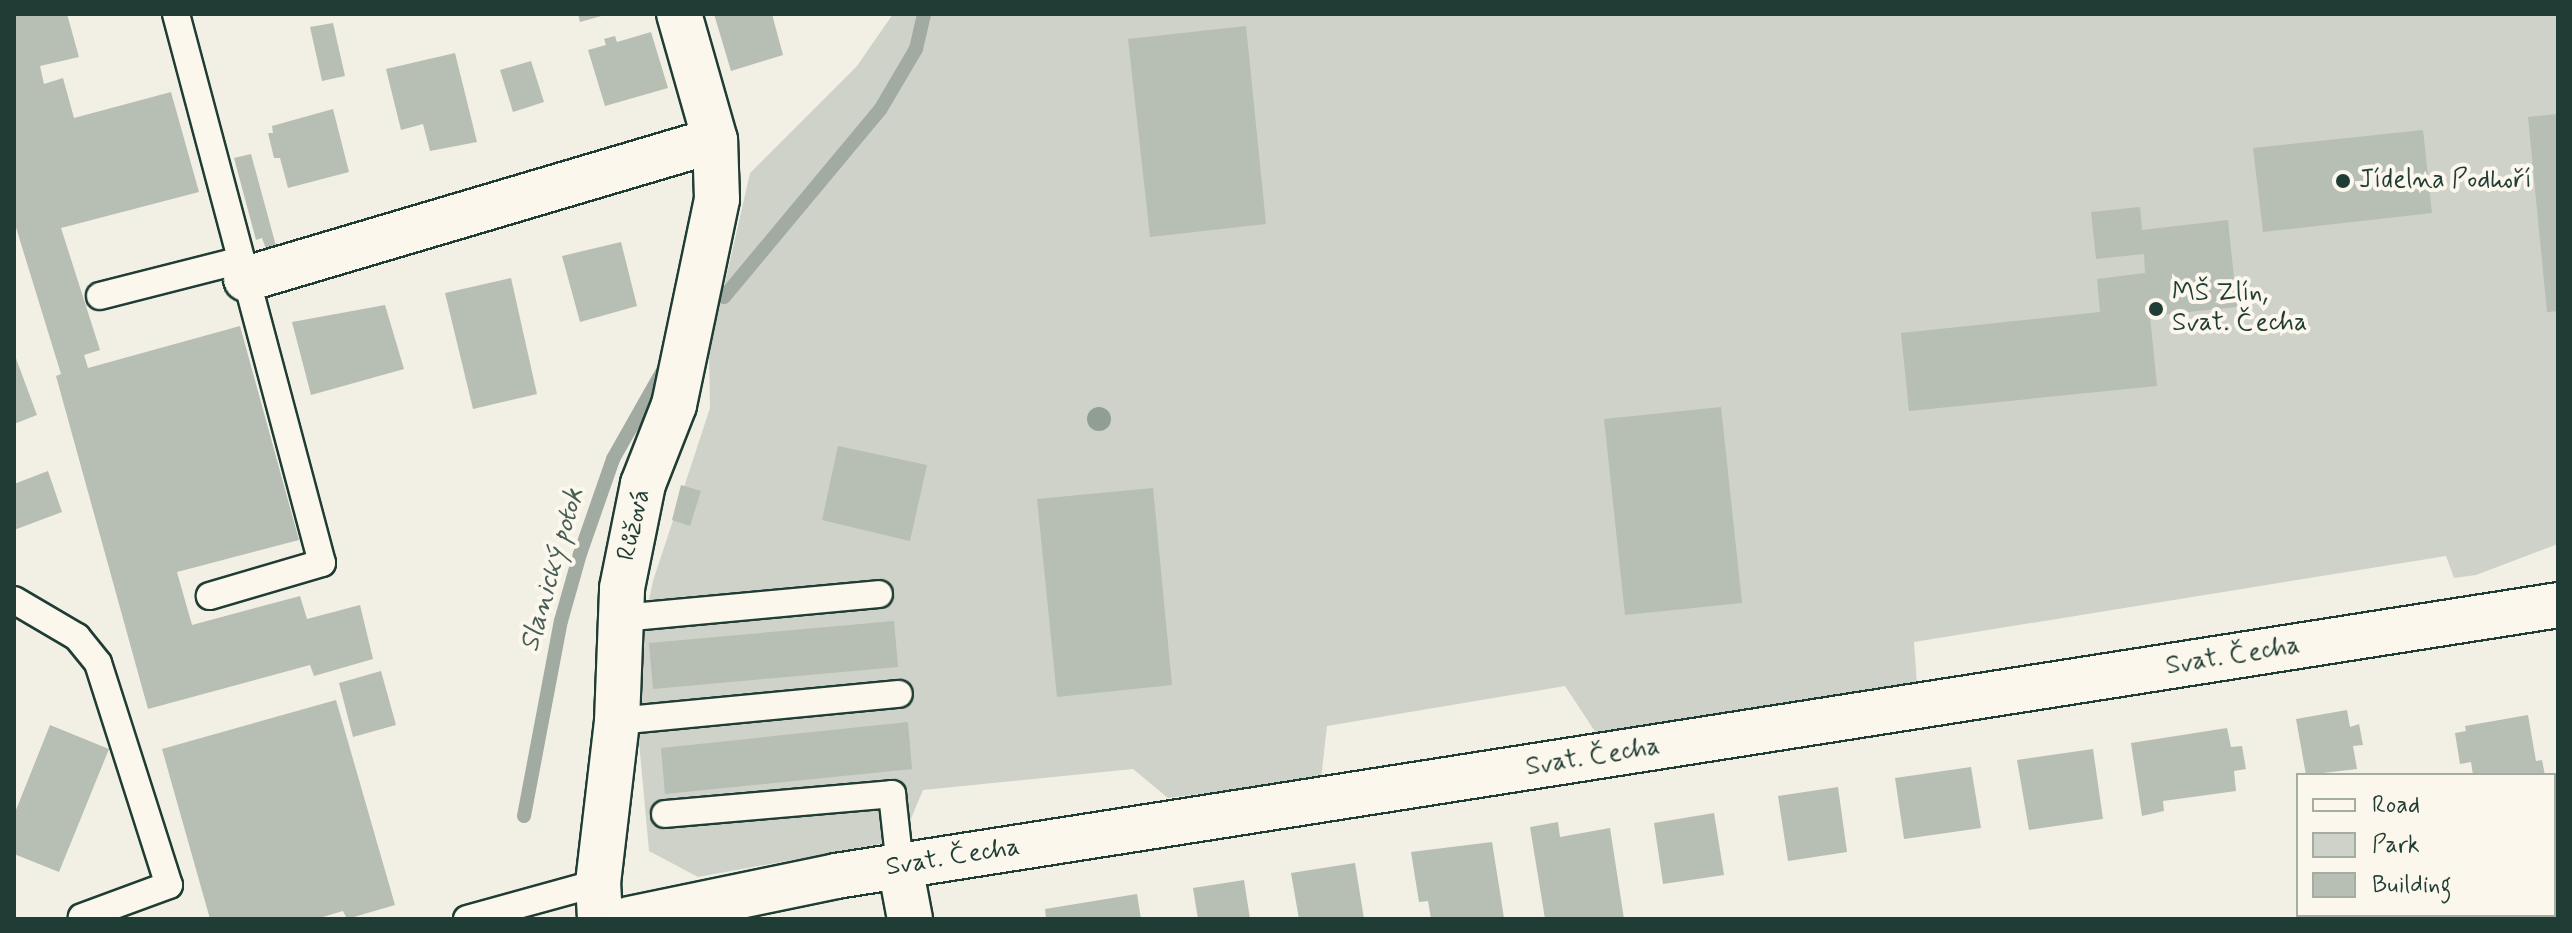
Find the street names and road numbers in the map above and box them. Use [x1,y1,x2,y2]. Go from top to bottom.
street label: Růžová [612,486,658,564]
street label: Svat. Čecha [2164,631,2302,683]
street label: Svat. Čecha [1524,732,1662,784]
street label: Svat. Čecha [884,832,1022,884]

